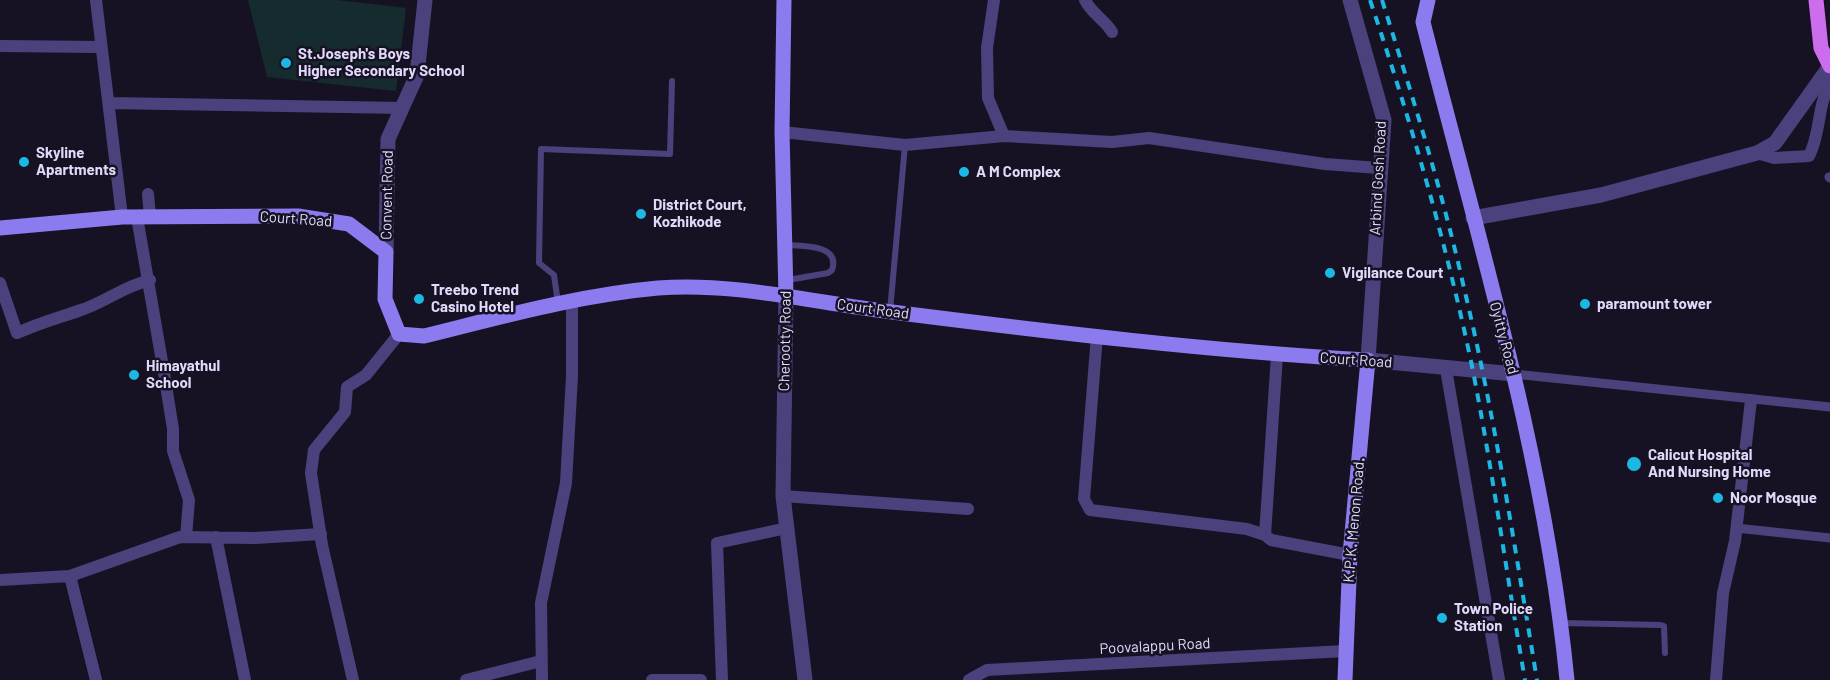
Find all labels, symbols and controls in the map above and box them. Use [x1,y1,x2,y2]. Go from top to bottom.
place label: St.Joseph's Boys Higher Secondary School [298,45,465,80]
marker: St.Joseph's Boys Higher Secondary School [279,56,293,70]
street label: Arbind Gosh Road [1366,120,1390,236]
place label: Skyline Apartments [36,144,116,179]
street label: Convent Road [377,150,397,240]
marker: Skyline Apartments [17,155,31,169]
place label: A M Complex [976,163,1061,181]
marker: A M Complex [957,165,971,179]
place label: District Court, Kozhikode [653,196,747,231]
street label: Court Road [259,207,333,231]
marker: District Court, Kozhikode [634,207,648,221]
place label: Vigilance Court [1342,264,1443,282]
marker: Vigilance Court [1323,266,1337,280]
place label: Treebo Trend Casino Hotel [431,281,519,316]
street label: Cherootty Road [775,290,795,392]
marker: Treebo Trend Casino Hotel [412,292,426,306]
street label: Court Road [836,295,910,323]
place label: paramount tower [1597,295,1712,313]
marker: paramount tower [1578,297,1592,311]
street label: Oyitty Road [1486,300,1522,376]
street label: Court Road [1319,348,1393,372]
place label: Himayathul School [146,357,220,392]
marker: Himayathul School [127,368,141,382]
place label: Calicut Hospital And Nursing Home [1648,446,1771,481]
marker: Calicut Hospital And Nursing Home [1625,455,1643,473]
street label: K.P.K. Menon Road. [1340,457,1368,583]
place label: Noor Mosque [1730,489,1817,507]
marker: Noor Mosque [1711,491,1725,505]
place label: Town Police Station [1454,600,1533,635]
marker: Town Police Station [1435,611,1449,625]
street label: Poovalappu Road [1099,634,1211,658]

